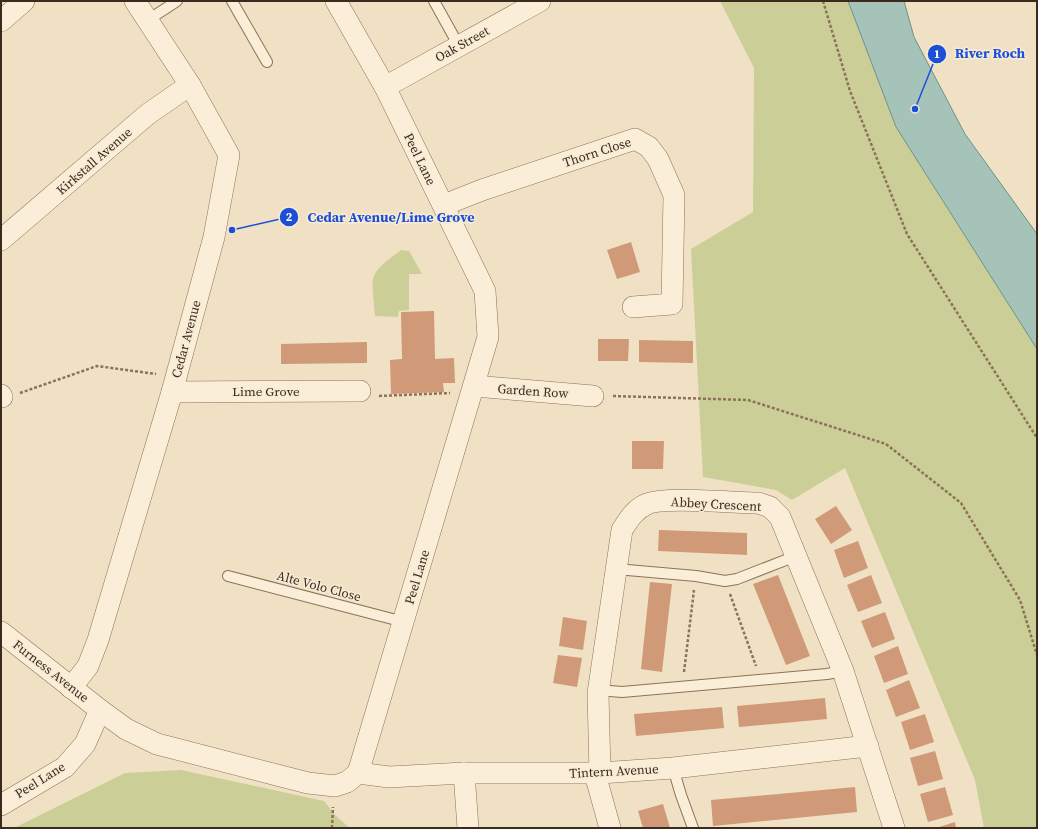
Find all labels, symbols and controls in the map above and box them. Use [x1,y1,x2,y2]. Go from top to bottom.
street label: Oak Street [432,22,493,66]
callout: River Roch [927,41,1034,67]
text: River Roch [955,43,1026,63]
text: 1 [934,46,940,62]
street label: Kirkstall Avenue [53,123,136,199]
street label: Peel Lane [400,130,440,188]
street label: Thorn Close [561,133,634,171]
callout: Cedar Avenue/Lime Grove [279,204,482,230]
text: Cedar Avenue/Lime Grove [308,207,474,227]
text: 2 [286,209,293,225]
street label: Cedar Avenue [167,298,205,380]
street label: Garden Row [497,380,569,402]
street label: Lime Grove [232,383,300,400]
street label: Abbey Crescent [670,493,762,515]
street label: Peel Lane [401,547,433,606]
street label: Alte Volo Close [275,567,363,605]
street label: Furness Avenue [10,636,93,706]
street label: Peel Lane [12,758,69,802]
street label: Tintern Avenue [569,760,659,782]

